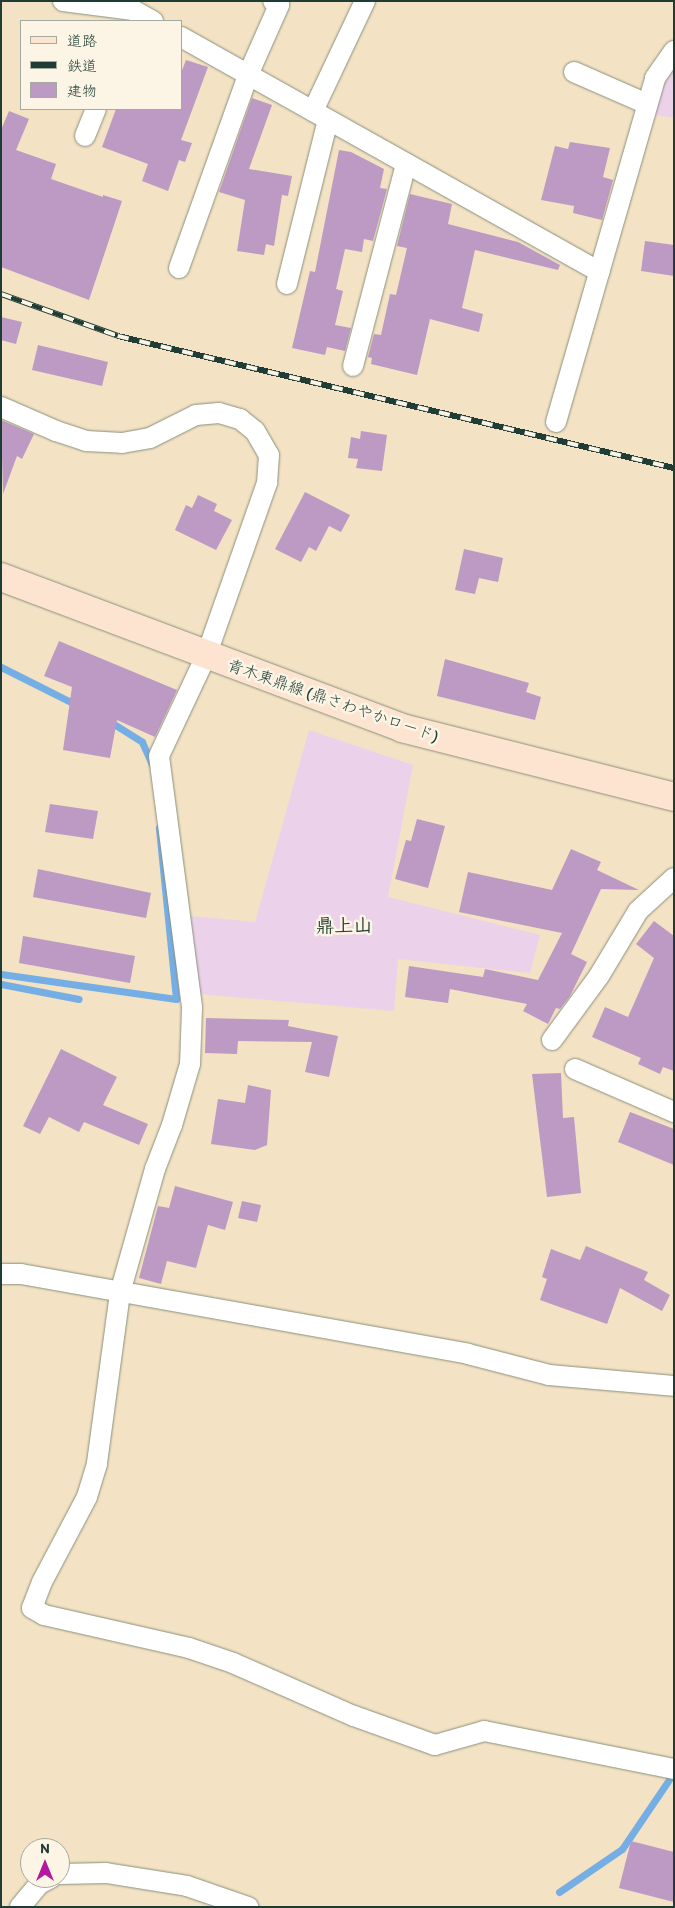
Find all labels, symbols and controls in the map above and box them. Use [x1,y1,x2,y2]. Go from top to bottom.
legend [20,20,182,110]
text: 道路 [67,32,97,50]
text: 鉄道 [67,57,97,75]
text: 建物 [67,82,97,100]
street label: 青木東鼎線 (鼎さわやかロード) [225,656,441,746]
district label: 鼎上山 [316,915,372,937]
north arrow [20,1838,70,1888]
text: N [40,1840,50,1857]

